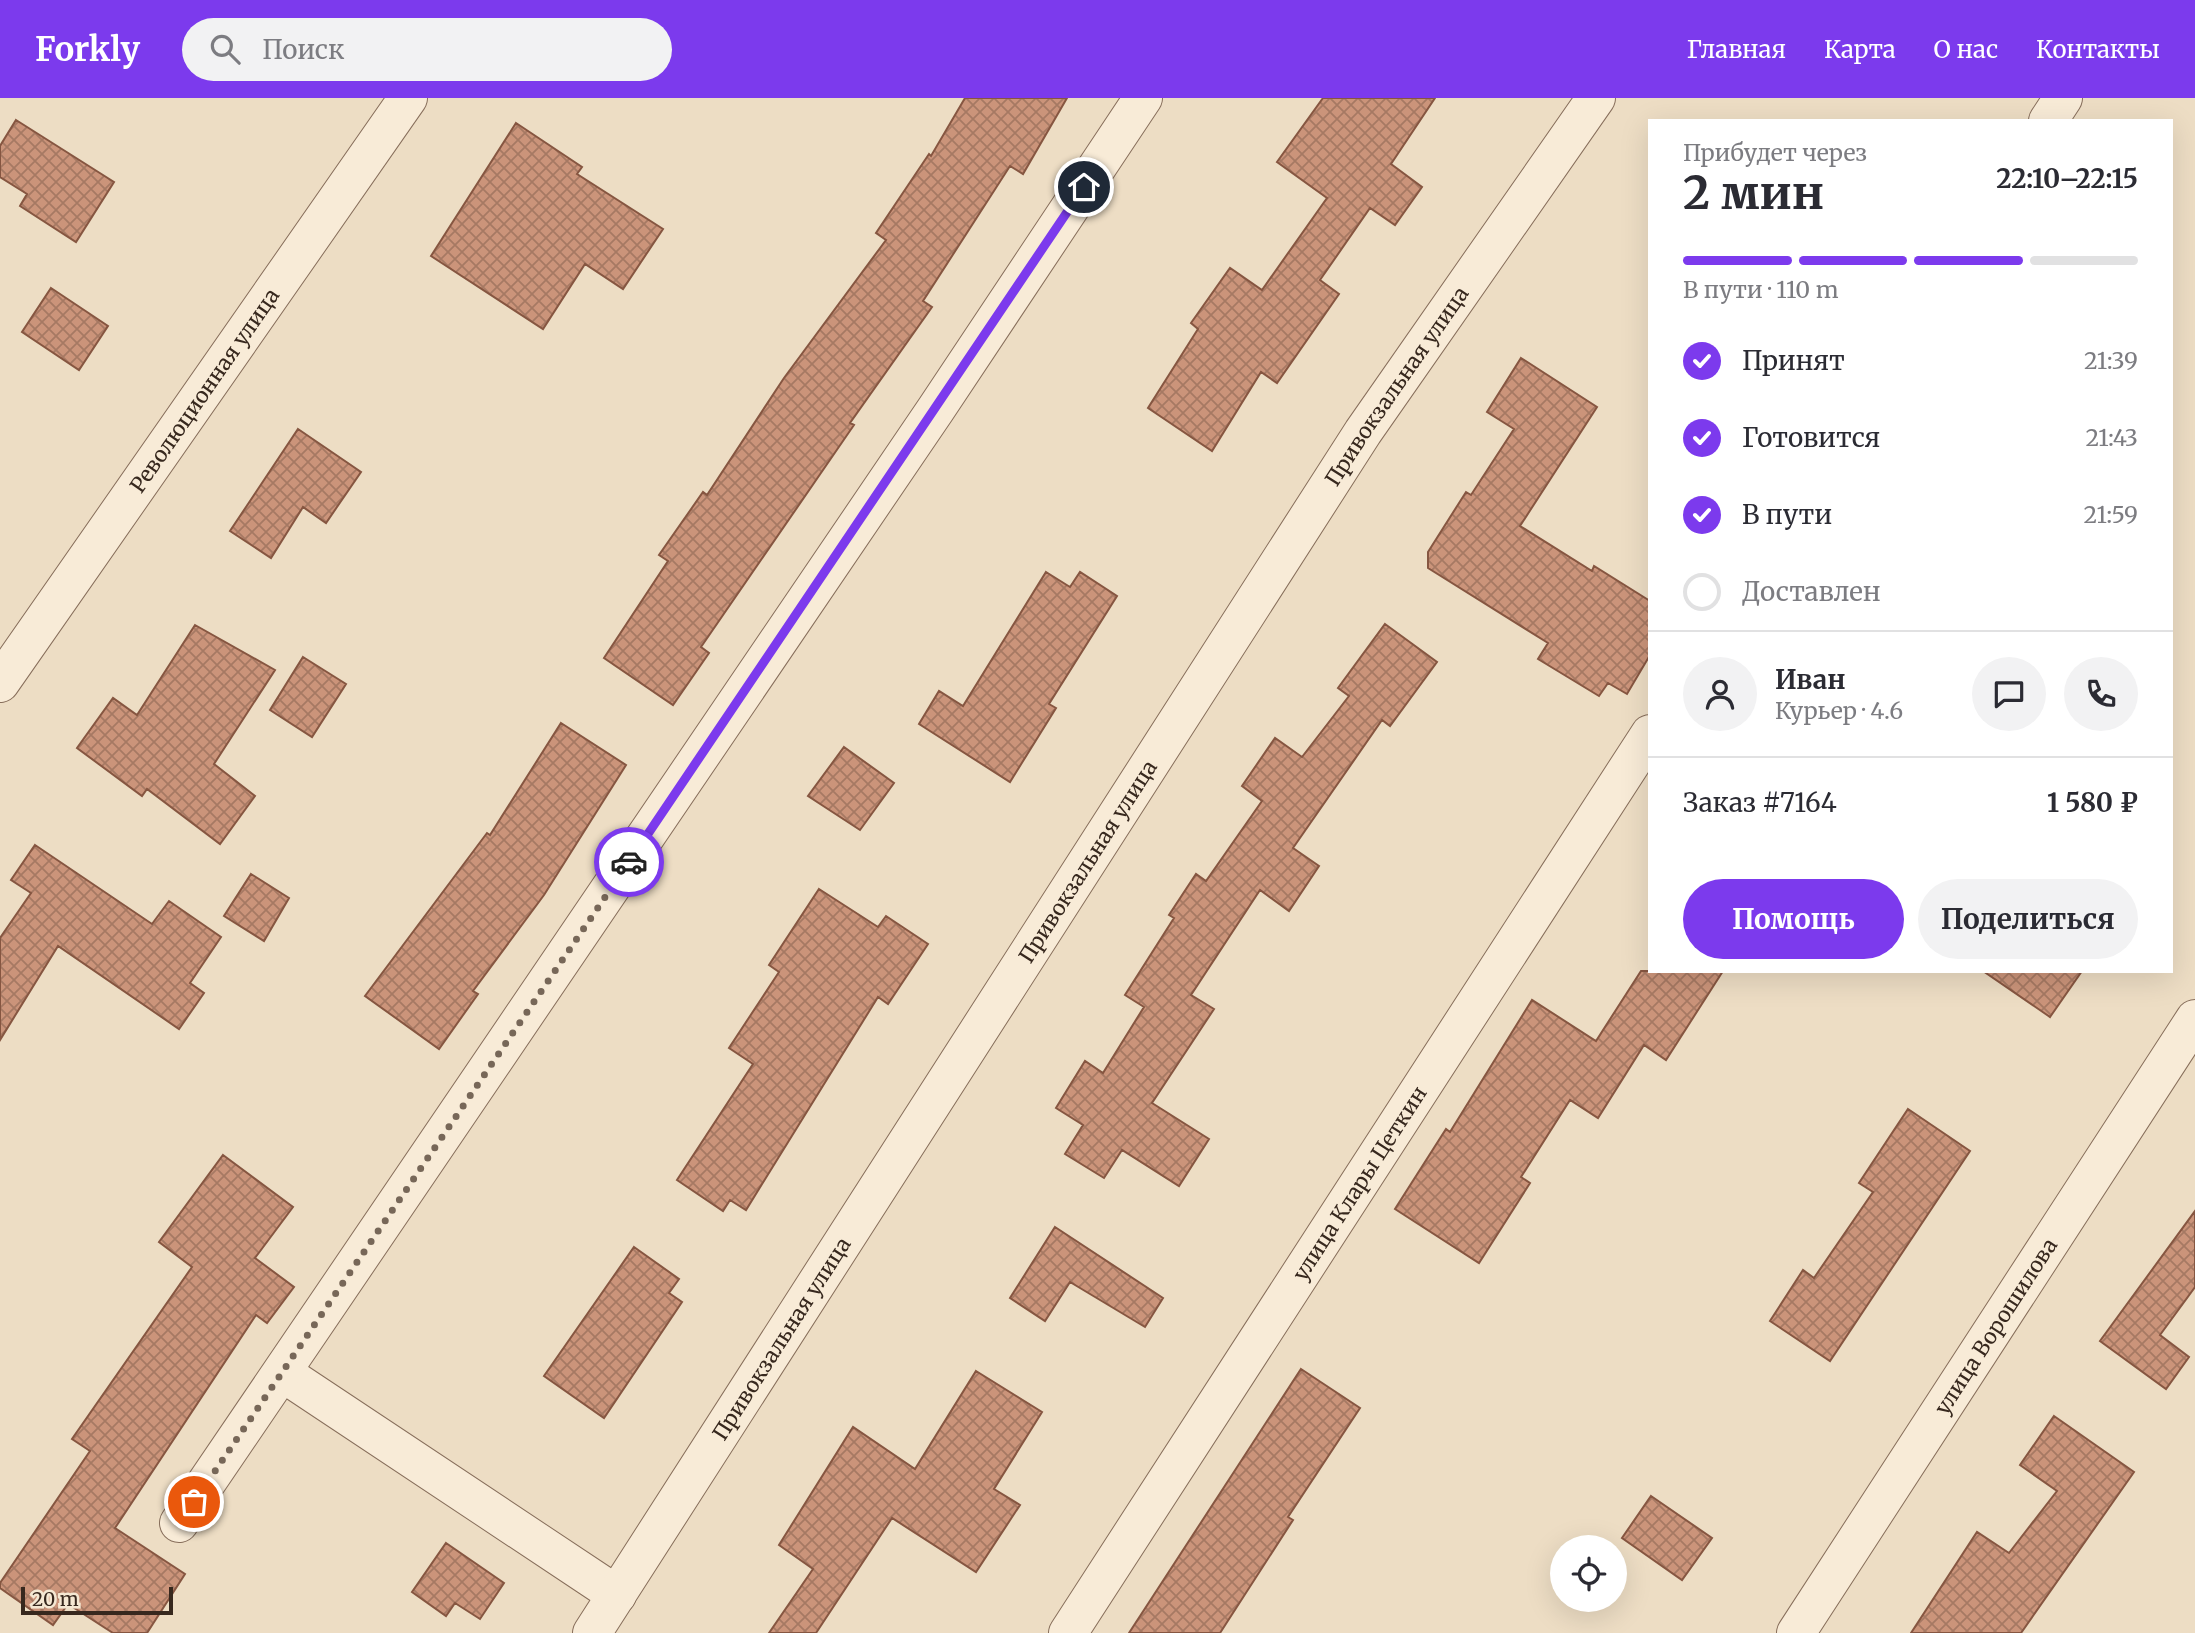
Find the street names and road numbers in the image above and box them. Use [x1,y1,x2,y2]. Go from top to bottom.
street label: Привокзальная улица [1319,281,1474,491]
street label: Революционная улица [124,283,285,498]
street label: Привокзальная улица [1012,755,1162,968]
street label: улица Клары Цеткин [1286,1081,1432,1285]
street label: Привокзальная улица [706,1232,856,1445]
street label: улица Ворошилова [1928,1233,2063,1419]

